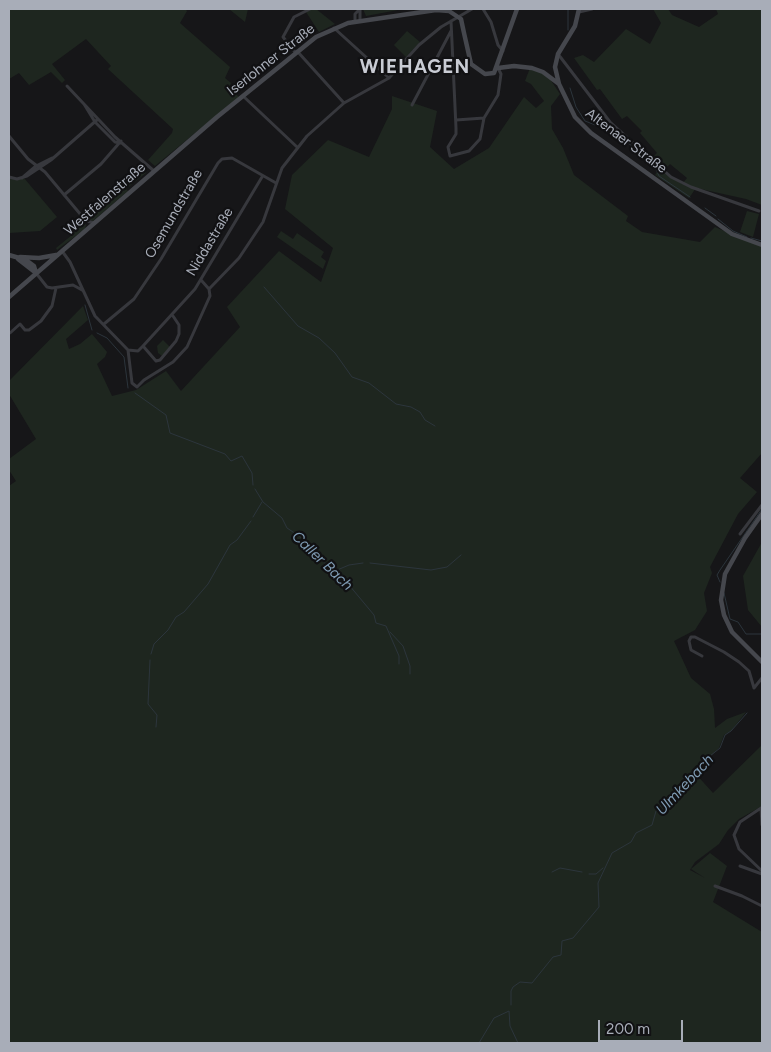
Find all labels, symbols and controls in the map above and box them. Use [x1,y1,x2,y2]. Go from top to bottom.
street label: Iserlohner Straße [224,21,318,99]
district label: WIEHAGEN [359,56,471,78]
street label: Altenaer Straße [582,105,670,177]
street label: Westfalenstraße [61,159,149,239]
street label: Osemundstraße [142,166,206,262]
street label: Niddastraße [183,205,237,279]
water label: Caller Bach [288,528,356,594]
water label: Ulmkebach [652,751,718,819]
scale bar [601,1010,686,1042]
text: 200 m [606,1020,650,1038]

